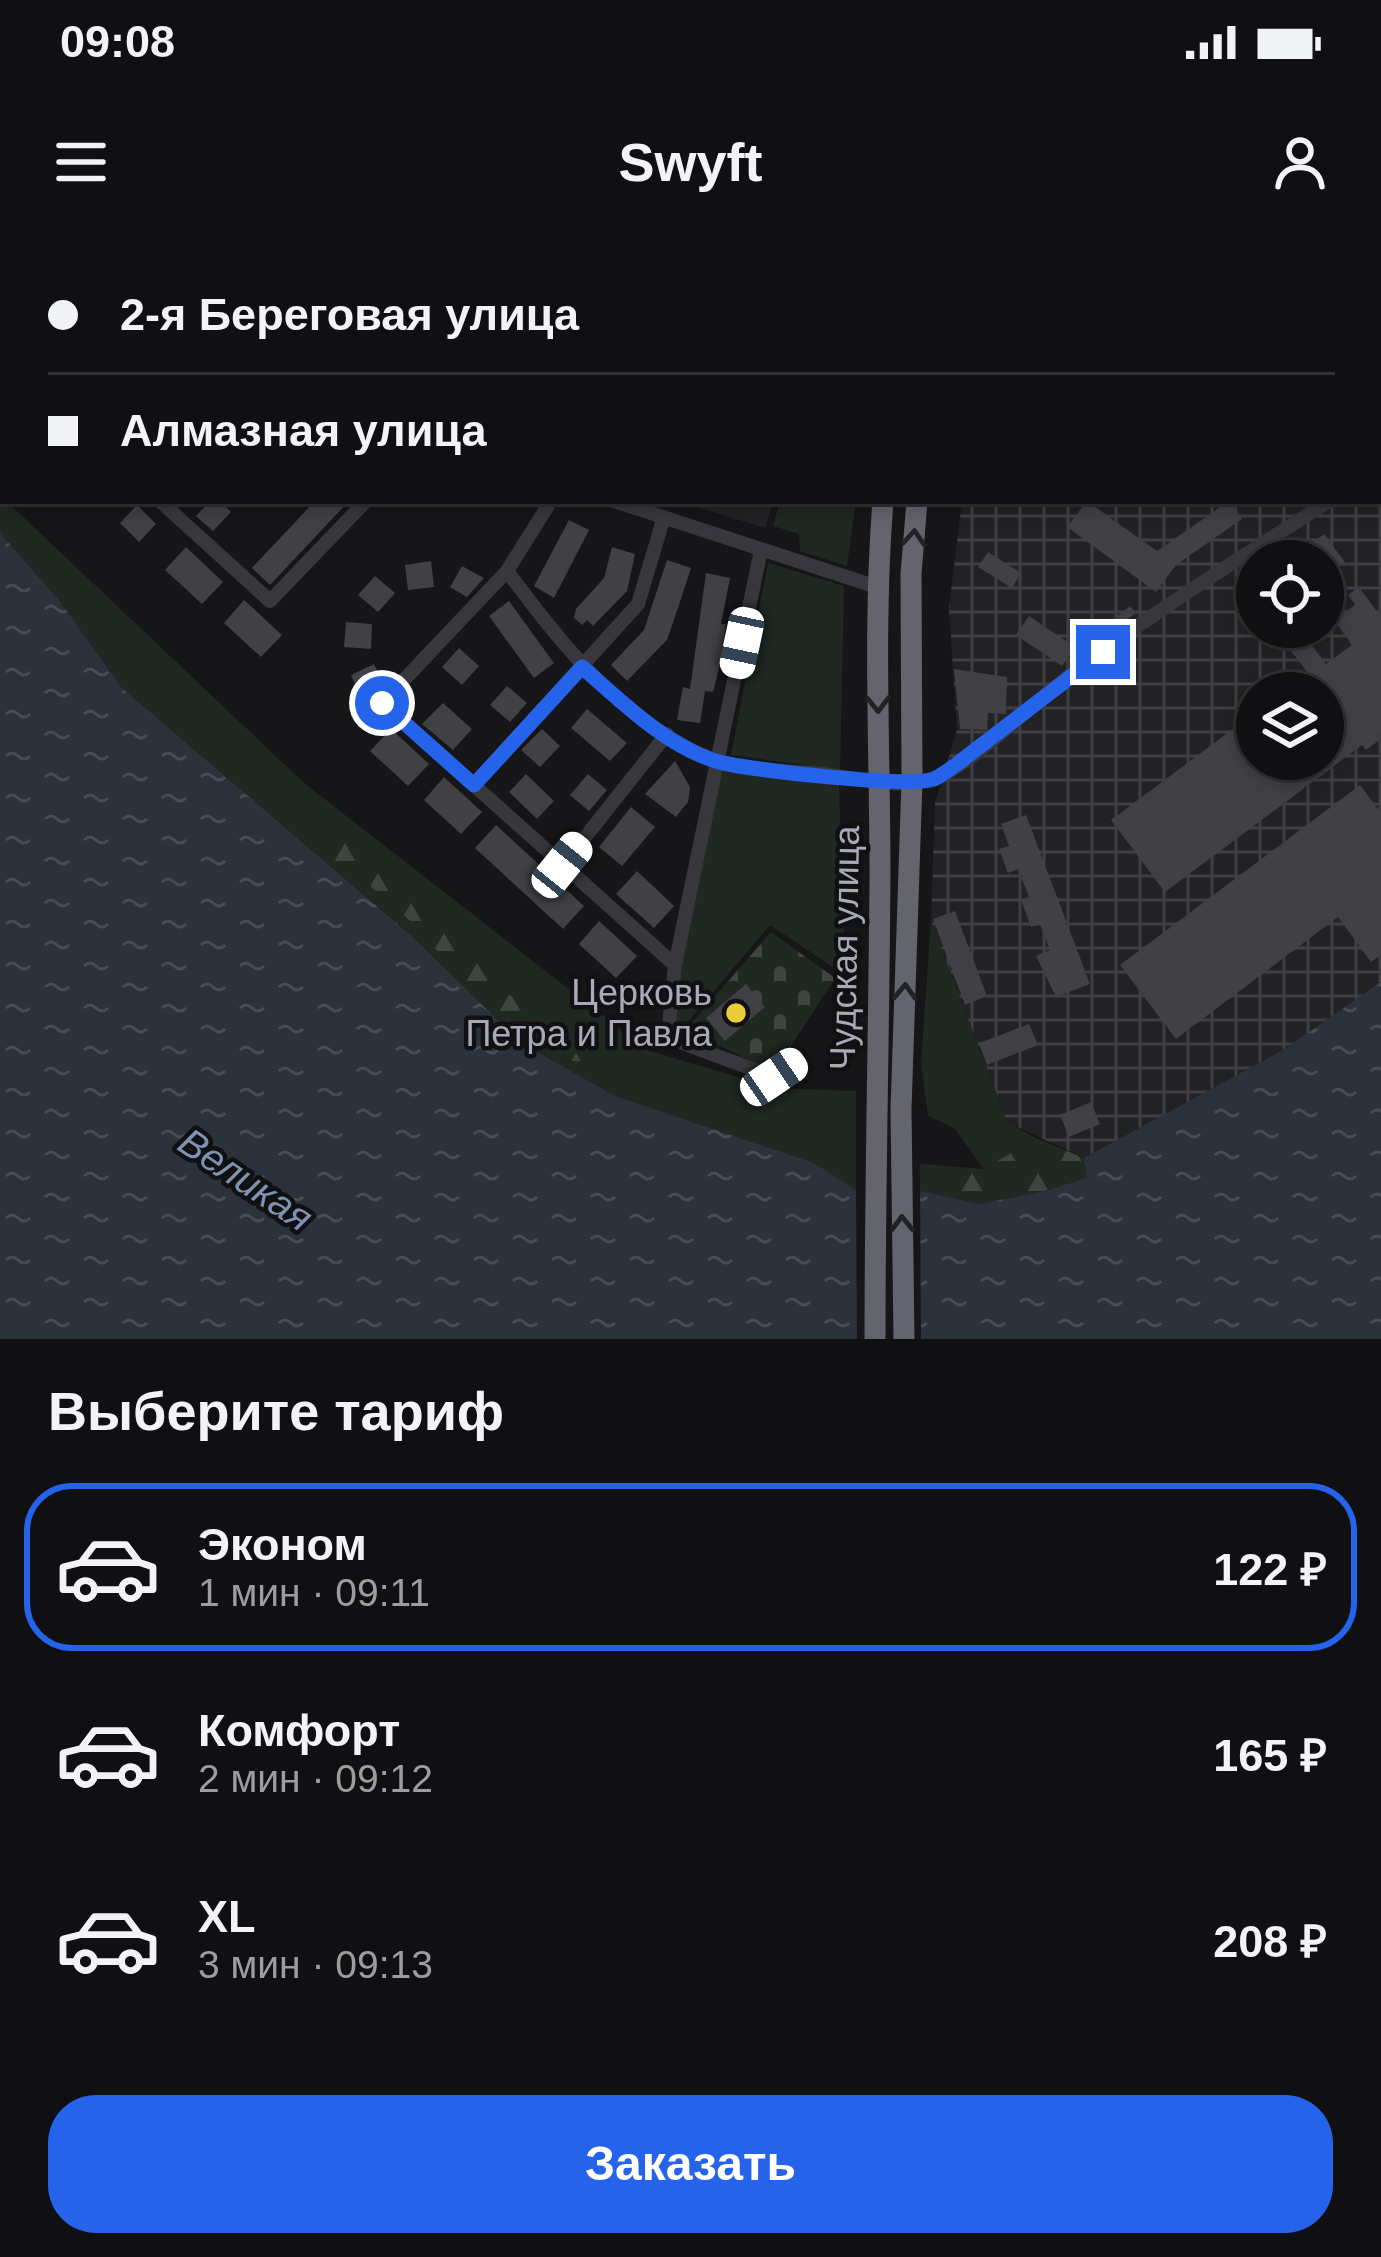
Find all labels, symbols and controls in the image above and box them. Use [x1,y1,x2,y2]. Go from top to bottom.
text: 09:08 [60,16,175,67]
icon: menu [48,129,114,195]
icon: person [1267,129,1333,195]
text: Swyft [618,132,763,192]
text: 2-я Береговая улица [120,289,579,340]
text: Алмазная улица [120,405,487,456]
one-way arrow [900,529,926,548]
map controls [1236,540,1344,780]
button: locate [1236,540,1344,648]
car [717,604,767,682]
route end [1076,625,1130,679]
button: layers [1236,672,1344,780]
route start [355,676,409,730]
one-way arrow [865,696,891,714]
street label: Чудская улица [822,824,867,1071]
car [525,826,599,904]
place label: Церковь Петра и Павла [465,972,713,1054]
one-way arrow [892,982,918,1001]
marker: Церковь Петра и Павла [723,1000,749,1026]
car [734,1042,814,1112]
water label: Великая [171,1119,320,1240]
one-way arrow [890,1214,916,1233]
text: Выберите тариф [48,1381,504,1441]
icon: car [54,1513,162,1621]
text: Эконом [198,1519,367,1570]
text: 122 ₽ [1213,1544,1327,1595]
text: 1 мин · 09:11 [198,1571,430,1614]
icon: car [54,1699,162,1807]
text: Комфорт [198,1705,400,1756]
text: 165 ₽ [1213,1730,1327,1781]
text: 2 мин · 09:12 [198,1757,433,1800]
icon: car [54,1885,162,1993]
text: XL [198,1891,256,1942]
text: 208 ₽ [1213,1916,1327,1967]
text: 3 мин · 09:13 [198,1943,433,1986]
button: Заказать [48,2095,1333,2233]

